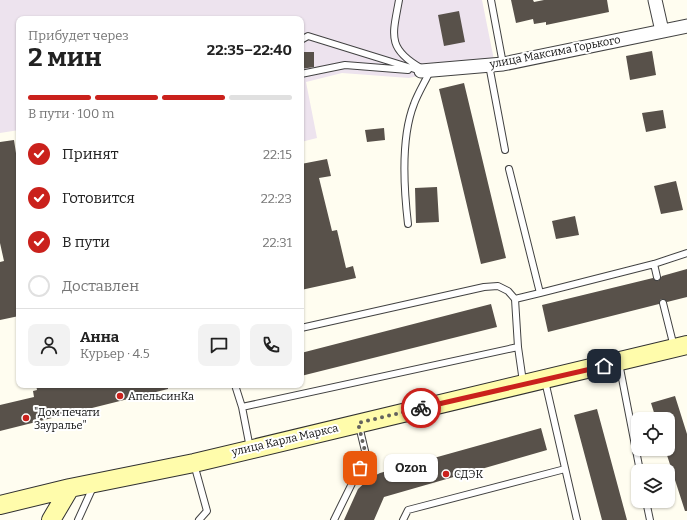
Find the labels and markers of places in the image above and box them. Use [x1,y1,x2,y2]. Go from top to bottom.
pin [587,349,621,383]
place label: АпельсинКа [128,390,194,403]
marker: АпельсинКа [115,391,125,401]
place label: "Дом печати Зауралье" [34,406,100,432]
marker: "Дом печати Зауралье" [21,413,31,423]
pin [343,451,377,485]
callout: Ozon [384,454,438,482]
place label: СДЭК [454,468,484,481]
marker: СДЭК [441,469,451,479]

